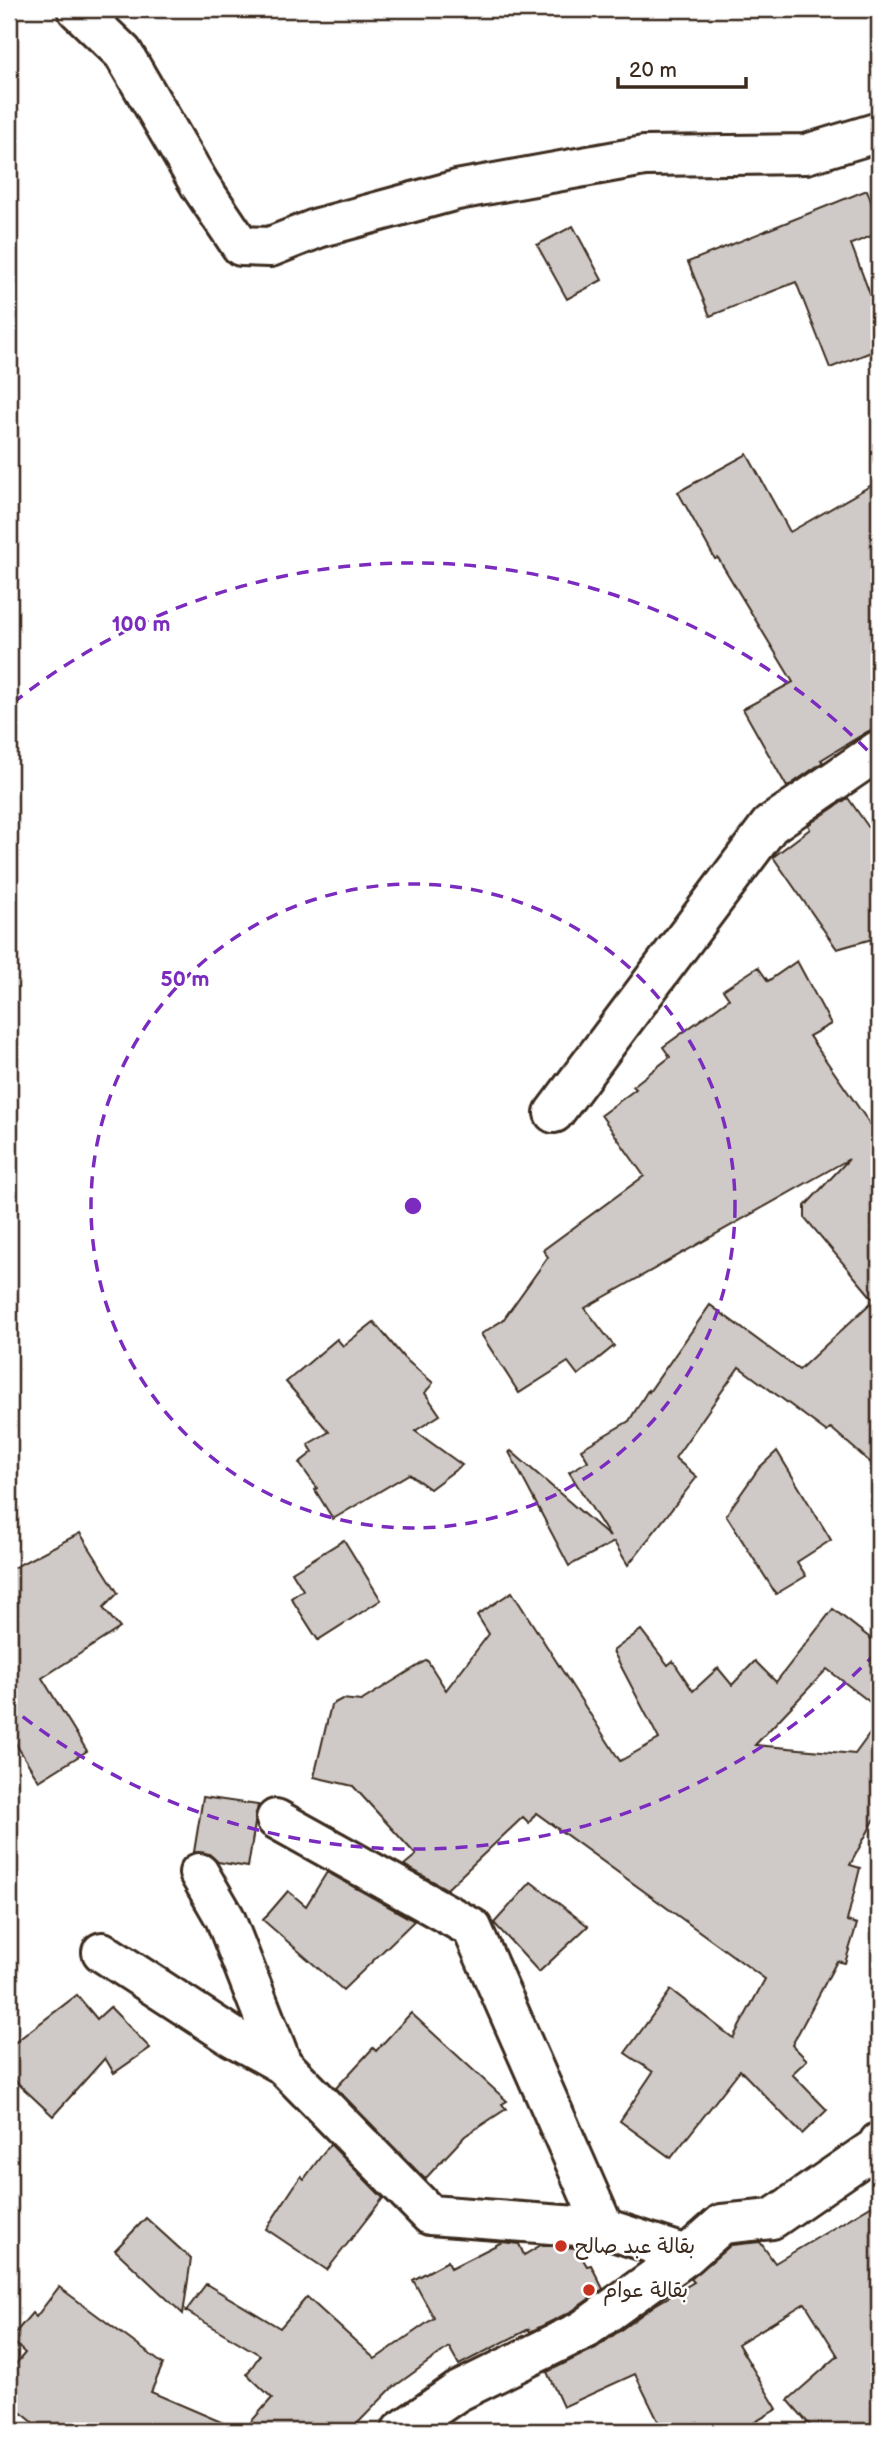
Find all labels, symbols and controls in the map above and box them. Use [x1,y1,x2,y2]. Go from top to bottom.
scale bar [618,46,746,90]
text: 20 m [629,58,677,83]
text: 100 m [112,612,170,637]
text: 50 m [161,967,209,992]
centre of rings [401,1194,425,1218]
place label: بقالة عبد صالح [575,2234,695,2260]
marker: بقالة عبد صالح [553,2238,569,2254]
place label: بقالة عوام [603,2278,688,2306]
marker: بقالة عوام [581,2282,597,2298]

